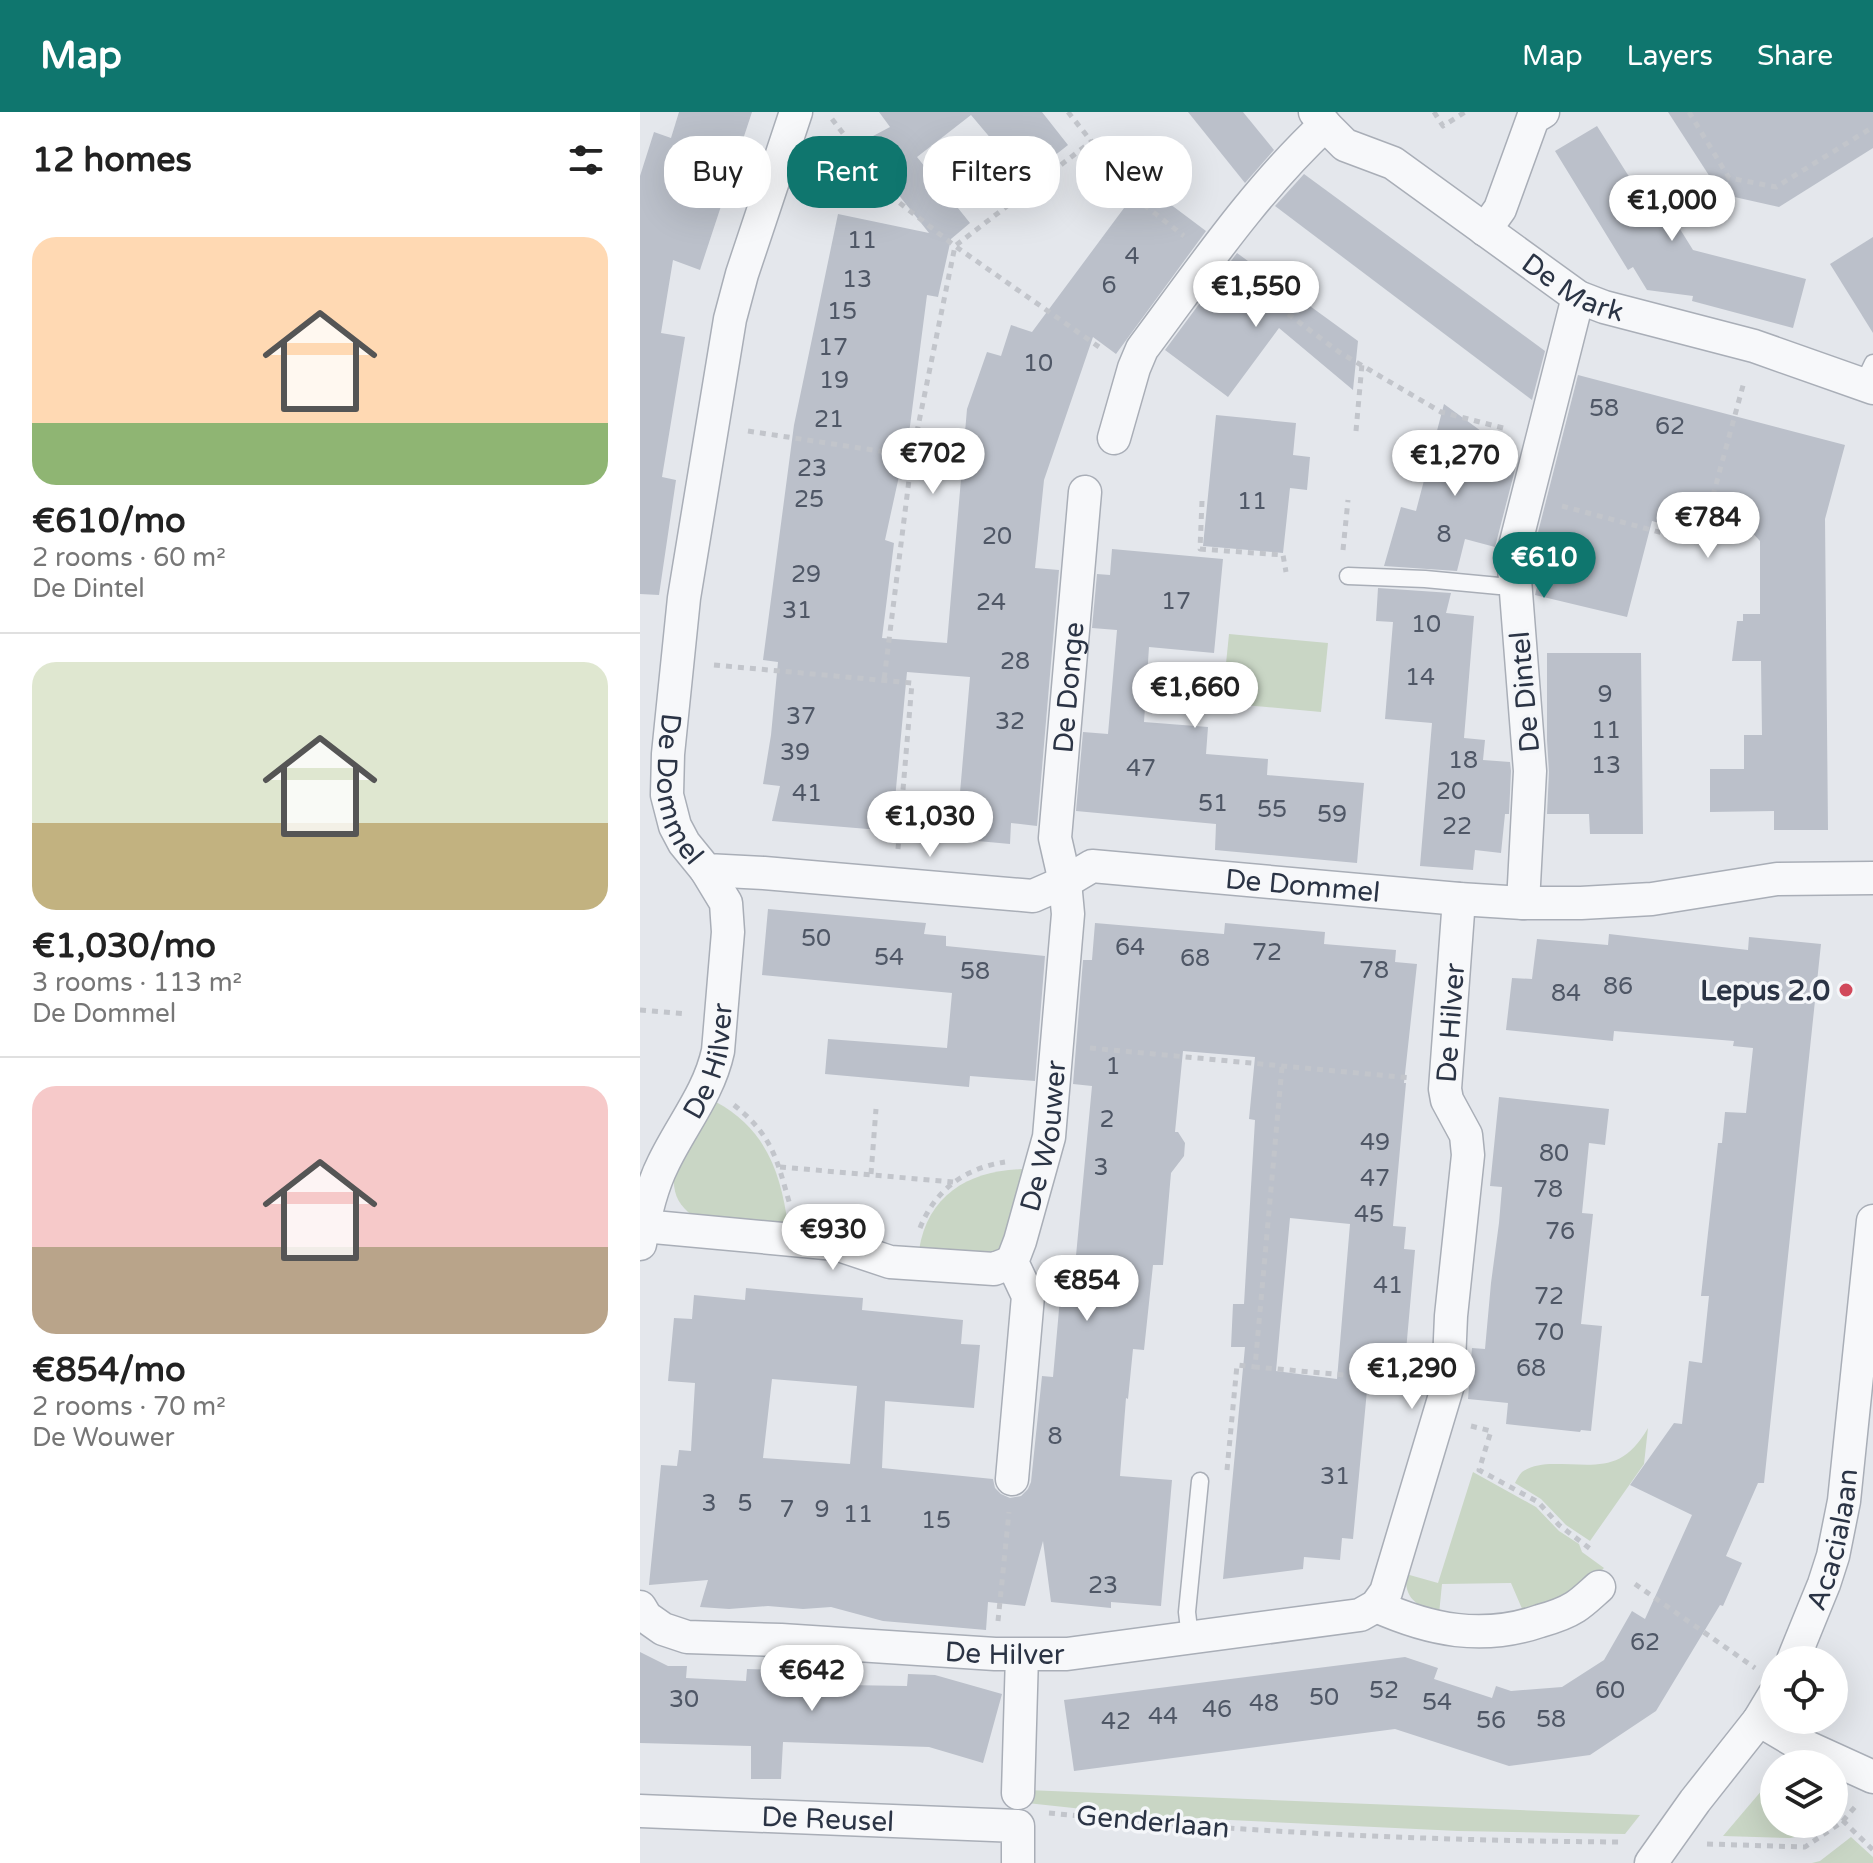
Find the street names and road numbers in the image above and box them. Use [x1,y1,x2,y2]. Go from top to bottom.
street label: De Mark [1515,246,1627,329]
street label: De Donge [1046,620,1092,755]
street label: De Dintel [1503,630,1547,754]
street label: De Dommel [649,712,711,872]
street label: De Dommel [1224,862,1382,910]
street label: De Hilver [1430,962,1472,1084]
street label: De Hilver [676,1001,740,1125]
street label: De Wouwer [1013,1059,1073,1215]
street label: Acacialaan [1799,1467,1865,1615]
street label: De Hilver [944,1635,1065,1672]
street label: Genderlaan [1075,1798,1231,1846]
street label: De Reusel [761,1800,895,1839]

